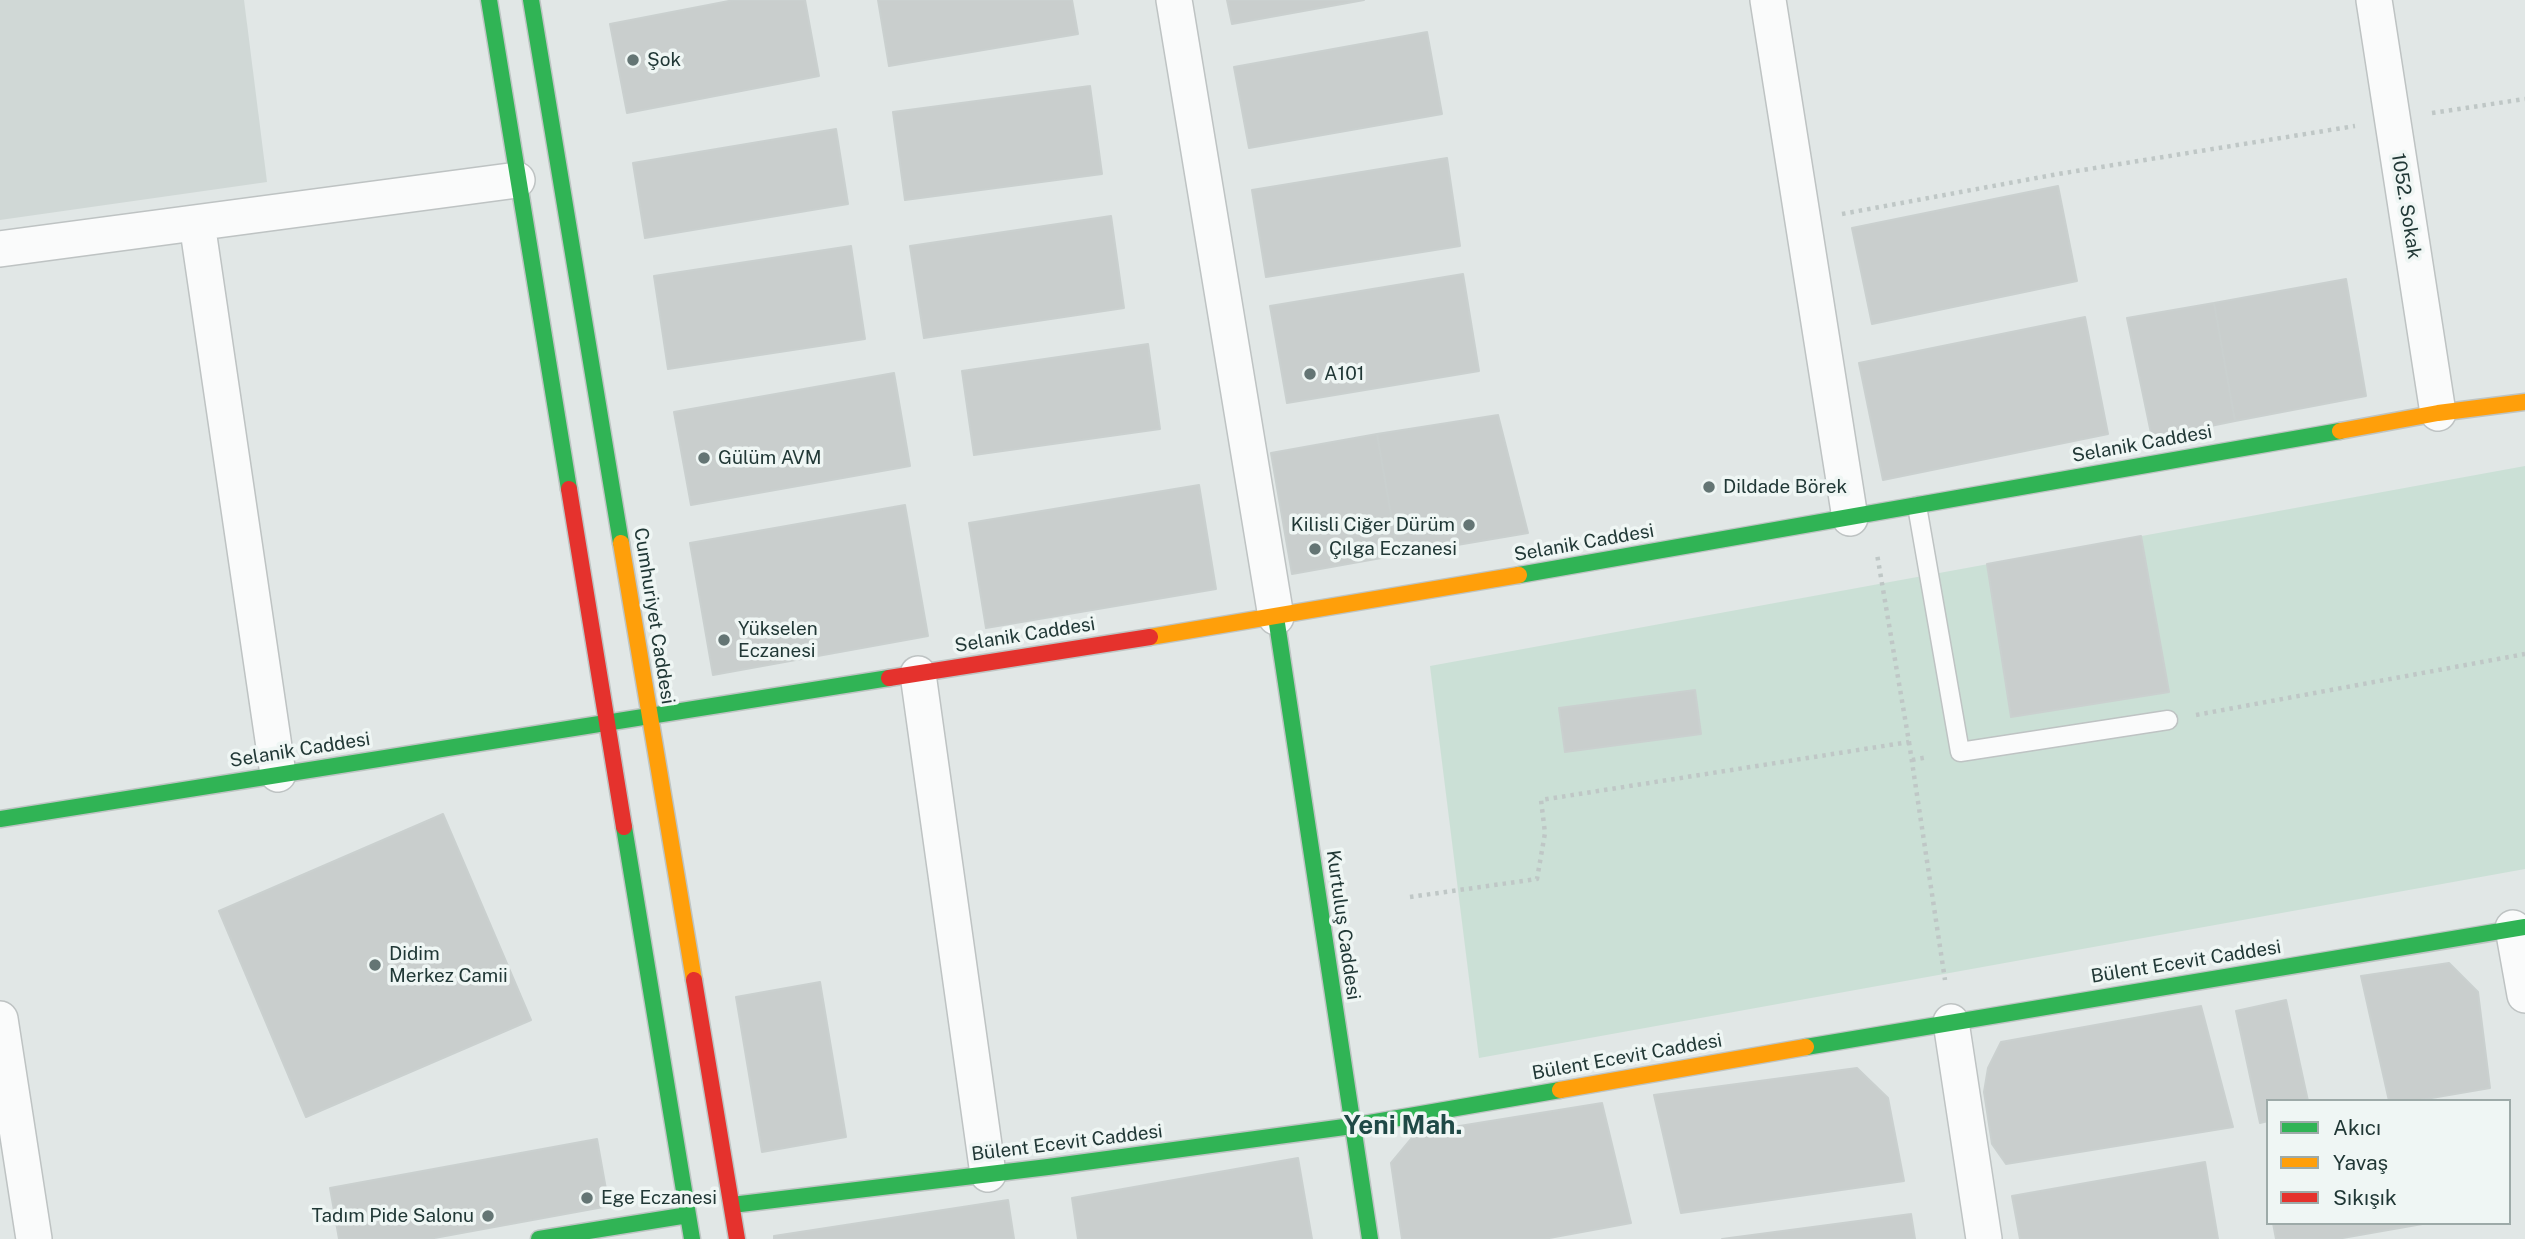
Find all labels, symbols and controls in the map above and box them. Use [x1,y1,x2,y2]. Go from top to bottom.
place label: Şok [647,49,681,71]
marker: Şok [625,52,641,68]
street label: 1052. Sokak [2386,151,2426,261]
place label: A101 [1324,363,1365,385]
marker: A101 [1302,366,1318,382]
street label: Selanik Caddesi [2070,420,2214,468]
place label: Gülüm AVM [718,447,822,469]
marker: Gülüm AVM [696,450,712,466]
place label: Dildade Börek [1723,476,1847,498]
marker: Dildade Börek [1701,479,1717,495]
place label: Kilisli Ciğer Dürüm [1291,514,1455,536]
marker: Kilisli Ciğer Dürüm [1461,517,1477,533]
street label: Selanik Caddesi [1512,519,1656,567]
street label: Cumhuriyet Caddesi [629,526,679,706]
place label: Çılga Eczanesi [1329,538,1457,560]
marker: Çılga Eczanesi [1307,541,1323,557]
street label: Selanik Caddesi [953,613,1097,657]
place label: Yükselen Eczanesi [738,618,818,662]
marker: Yükselen Eczanesi [716,632,732,648]
street label: Selanik Caddesi [228,728,372,772]
street label: Kurtuluş Caddesi [1321,849,1365,1001]
street label: Bülent Ecevit Caddesi [2089,936,2283,988]
place label: Didim Merkez Camii [389,943,508,987]
marker: Didim Merkez Camii [367,957,383,973]
street label: Bülent Ecevit Caddesi [1530,1029,1724,1085]
legend [2266,1099,2511,1225]
district label: Yeni Mah. [1343,1110,1463,1142]
text: Akıcı [2333,1115,2381,1140]
street label: Bülent Ecevit Caddesi [970,1120,1164,1166]
text: Yavaş [2333,1150,2388,1175]
text: Sıkışık [2333,1185,2397,1210]
place label: Ege Eczanesi [601,1187,717,1209]
marker: Ege Eczanesi [579,1190,595,1206]
place label: Tadım Pide Salonu [311,1205,474,1227]
marker: Tadım Pide Salonu [480,1208,496,1224]

